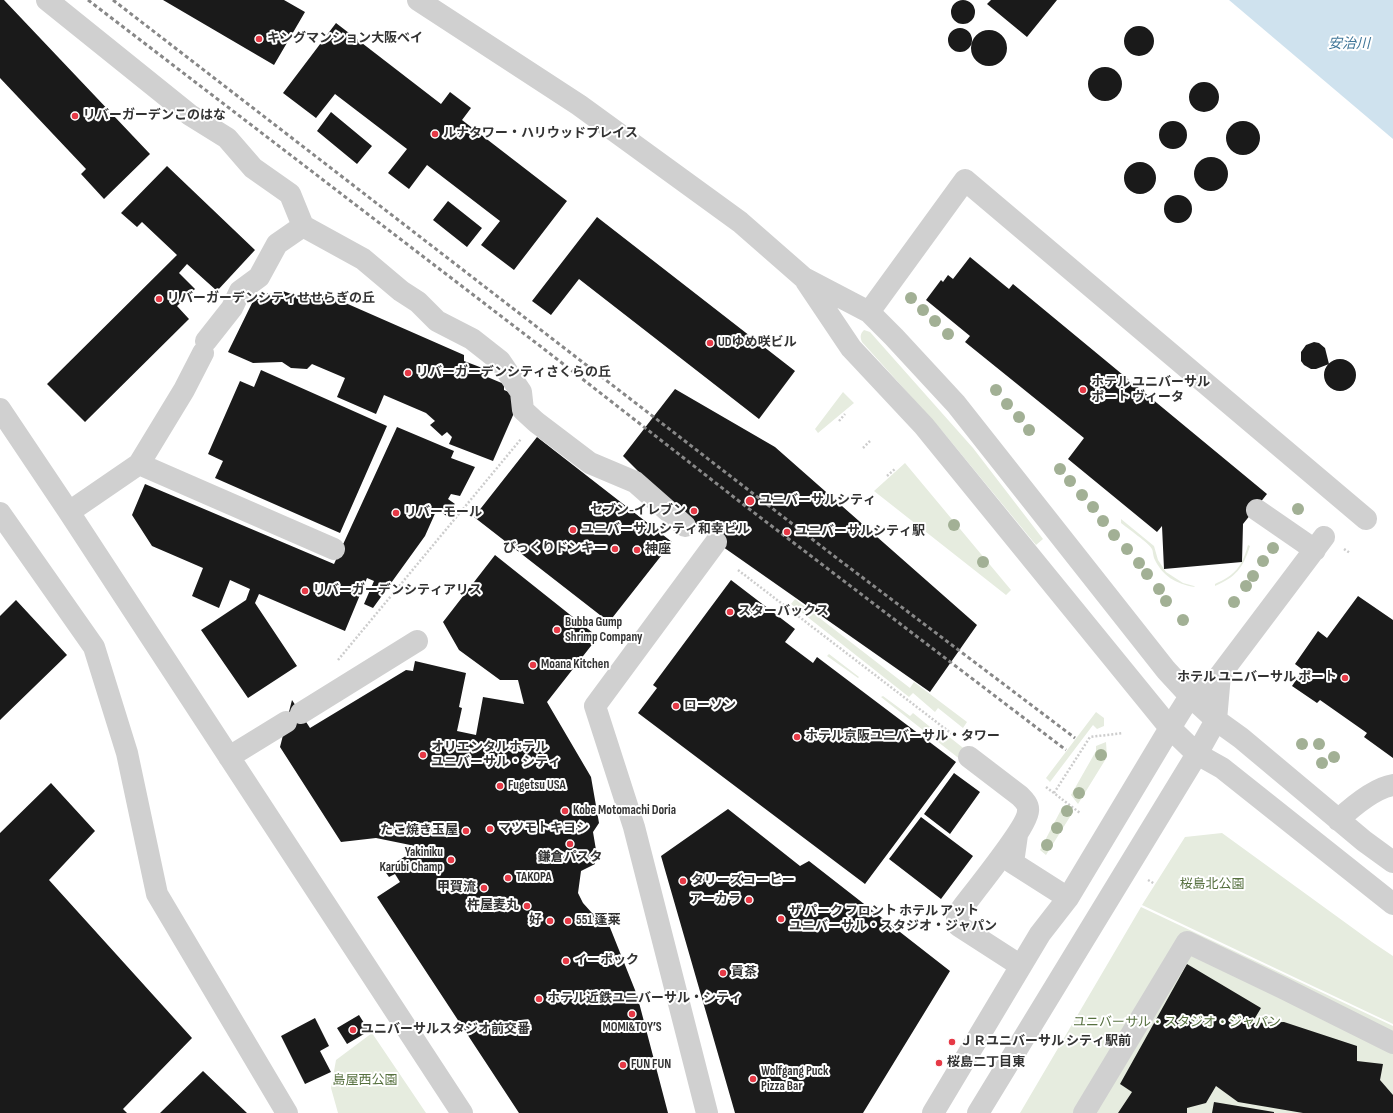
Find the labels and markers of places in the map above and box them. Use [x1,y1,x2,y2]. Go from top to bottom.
place label: キングマンション大阪ベイ [267,31,423,47]
marker: キングマンション大阪ベイ [254,34,264,44]
place label: リバーガーデンこのはな [83,108,226,124]
marker: リバーガーデンこのはな [70,111,80,121]
place label: ルナタワー・ハリウッドプレイス [443,126,638,142]
marker: ルナタワー・ハリウッドプレイス [430,129,440,139]
place label: リバーガーデンシティせせらぎの丘 [167,291,375,307]
marker: リバーガーデンシティせせらぎの丘 [154,294,164,304]
place label: UDゆめ咲ビル [718,335,797,351]
marker: UDゆめ咲ビル [705,338,715,348]
place label: リバーガーデンシティさくらの丘 [416,365,611,381]
marker: リバーガーデンシティさくらの丘 [403,368,413,378]
place label: ホテル ユニバーサル ポート ヴィータ [1091,375,1210,406]
marker: ホテル ユニバーサル ポート ヴィータ [1078,385,1088,395]
place label: ユニバーサルシティ [759,493,876,509]
marker: ユニバーサルシティ [744,495,756,507]
place label: セブン-イレブン [590,503,686,519]
place label: リバーモール [404,505,482,521]
marker: セブン-イレブン [689,506,699,516]
marker: リバーモール [391,508,401,518]
place label: ユニバーサルシティ和幸ビル [581,522,750,538]
place label: ユニバーサルシティ駅 [795,524,925,540]
marker: ユニバーサルシティ和幸ビル [568,525,578,535]
marker: ユニバーサルシティ駅 [782,527,792,537]
place label: びっくりドンキー [503,541,607,557]
place label: 神座 [645,542,671,558]
marker: びっくりドンキー [610,544,620,554]
marker: 神座 [632,545,642,555]
place label: リバーガーデンシティアリス [313,583,482,599]
marker: リバーガーデンシティアリス [300,586,310,596]
place label: スターバックス [738,604,829,620]
marker: スターバックス [725,607,735,617]
place label: Bubba Gump Shrimp Company [565,615,643,646]
marker: Bubba Gump Shrimp Company [552,625,562,635]
place label: Moana Kitchen [541,657,609,673]
marker: Moana Kitchen [528,660,538,670]
place label: ホテル ユニバーサル ポート [1177,670,1337,686]
marker: ホテル ユニバーサル ポート [1340,673,1350,683]
place label: ローソン [684,698,736,714]
marker: ローソン [671,701,681,711]
place label: ホテル京阪ユニバーサル・タワー [805,729,1000,745]
marker: ホテル京阪ユニバーサル・タワー [792,732,802,742]
place label: オリエンタルホテル ユニバーサル・シティ [431,740,561,771]
marker: オリエンタルホテル ユニバーサル・シティ [418,750,428,760]
place label: Fugetsu USA [508,778,566,794]
marker: Fugetsu USA [495,781,505,791]
place label: Kobe Motomachi Doria [573,803,676,819]
marker: Kobe Motomachi Doria [560,806,570,816]
place label: マツモトキヨシ [498,821,589,837]
place label: たこ焼き玉屋 [380,823,458,839]
marker: マツモトキヨシ [485,824,495,834]
marker: たこ焼き玉屋 [461,826,471,836]
marker: 鎌倉パスタ [565,839,575,849]
place label: Yakiniku Karubi Champ [379,845,443,876]
place label: 鎌倉パスタ [538,850,602,866]
marker: Yakiniku Karubi Champ [446,855,456,865]
place label: TAKOPA [516,870,552,886]
marker: TAKOPA [503,873,513,883]
place label: タリーズコーヒー [691,873,795,889]
marker: タリーズコーヒー [678,876,688,886]
place label: 甲賀流 [437,880,476,896]
marker: 甲賀流 [479,883,489,893]
place label: アーカラ [690,892,741,908]
marker: アーカラ [744,895,754,905]
place label: 杵屋麦丸 [467,898,519,914]
marker: 杵屋麦丸 [522,901,532,911]
place label: ザ パーク フロント ホテル アット ユニバーサル・スタジオ・ジャパン [789,904,997,935]
place label: 好 [529,913,542,929]
place label: 551 蓬莱 [576,913,621,929]
marker: ザ パーク フロント ホテル アット ユニバーサル・スタジオ・ジャパン [776,914,786,924]
marker: 好 [545,916,555,926]
marker: 551 蓬莱 [563,916,573,926]
place label: イーポック [574,953,639,969]
marker: イーポック [561,956,571,966]
place label: 貢茶 [731,965,757,981]
marker: 貢茶 [718,968,728,978]
place label: ホテル近鉄ユニバーサル・シティ [547,991,742,1007]
marker: ホテル近鉄ユニバーサル・シティ [534,994,544,1004]
marker: MOMI&TOY’S [627,1009,637,1019]
place label: MOMI&TOY’S [602,1020,662,1036]
place label: ユニバーサルスタジオ前交番 [361,1022,530,1038]
marker: ユニバーサルスタジオ前交番 [348,1025,358,1035]
place label: ＪＲユニバーサル シティ駅前 [960,1034,1131,1050]
marker: ＪＲユニバーサル シティ駅前 [947,1037,957,1047]
place label: 桜島二丁目東 [947,1055,1025,1071]
place label: FUN FUN [631,1057,671,1073]
marker: 桜島二丁目東 [934,1058,944,1068]
marker: FUN FUN [618,1060,628,1070]
place label: Wolfgang Puck Pizza Bar [761,1064,828,1095]
marker: Wolfgang Puck Pizza Bar [748,1074,758,1084]

